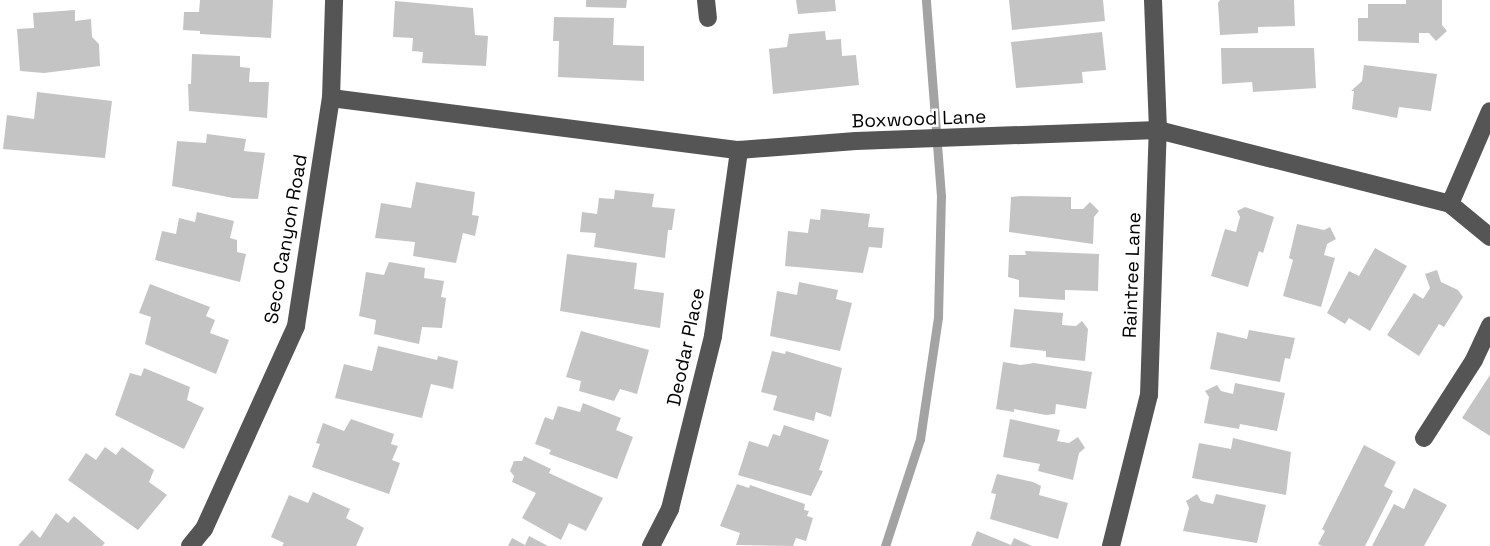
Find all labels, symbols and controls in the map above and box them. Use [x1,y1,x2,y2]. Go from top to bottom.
street label: Boxwood Lane [851,105,987,133]
street label: Seco Canyon Road [260,152,312,326]
street label: Raintree Lane [1118,212,1146,338]
street label: Deodar Place [662,286,710,408]

